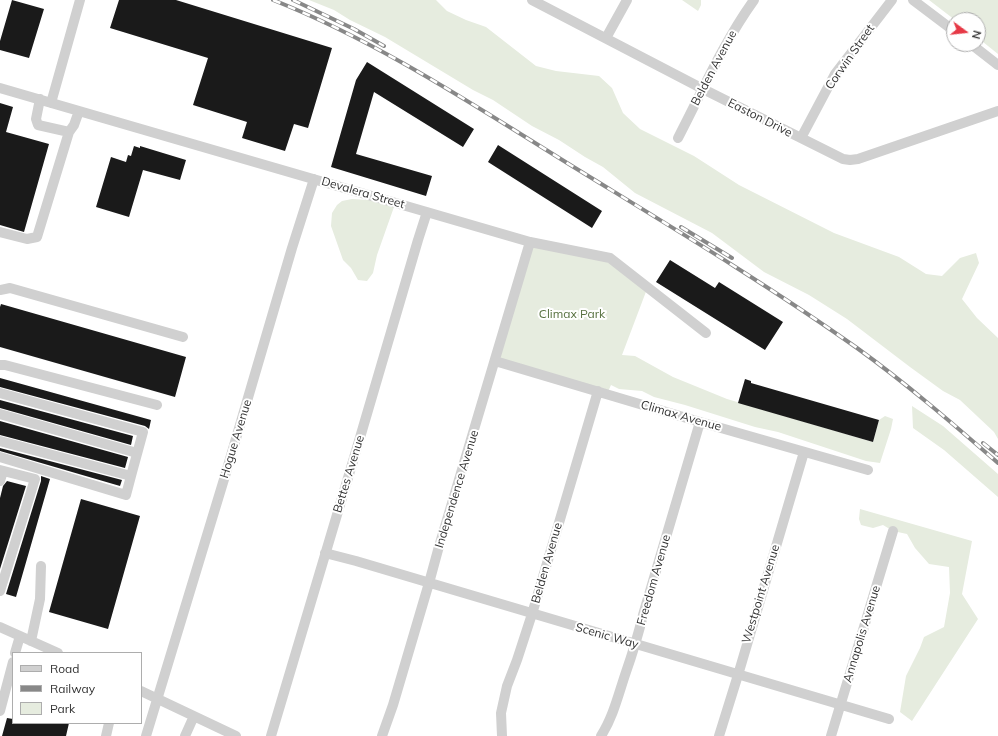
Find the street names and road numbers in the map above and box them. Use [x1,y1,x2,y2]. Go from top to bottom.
street label: Corwin Street [822,22,878,92]
street label: Belden Avenue [688,28,740,108]
street label: Easton Drive [725,96,795,140]
street label: Devalera Street [320,174,406,212]
street label: Hogue Avenue [217,398,255,480]
street label: Climax Avenue [639,398,723,434]
street label: Independence Avenue [432,428,482,550]
street label: Bettes Avenue [330,434,368,514]
street label: Belden Avenue [529,521,565,605]
street label: Freedom Avenue [634,533,674,627]
street label: Westpoint Avenue [739,543,783,645]
street label: Annapolis Avenue [840,584,884,684]
street label: Scenic Way [574,620,640,652]

